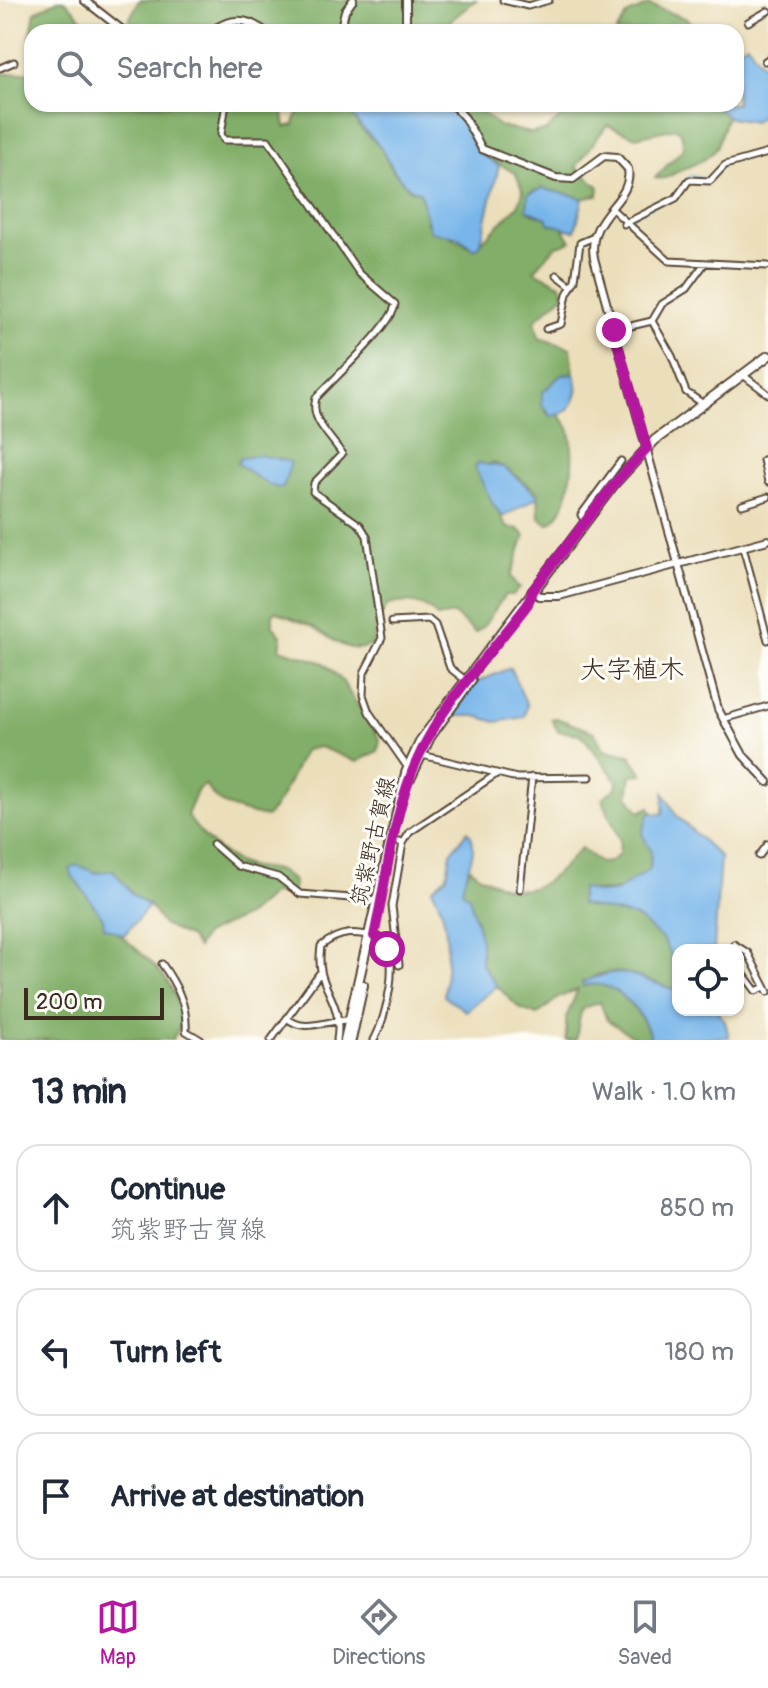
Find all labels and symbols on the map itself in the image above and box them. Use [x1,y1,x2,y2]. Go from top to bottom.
route end [596,312,632,348]
district label: 大字植木 [580,654,684,686]
street label: 筑紫野古賀線 [344,774,401,909]
route start [369,931,405,967]
scale bar [24,984,164,1020]

